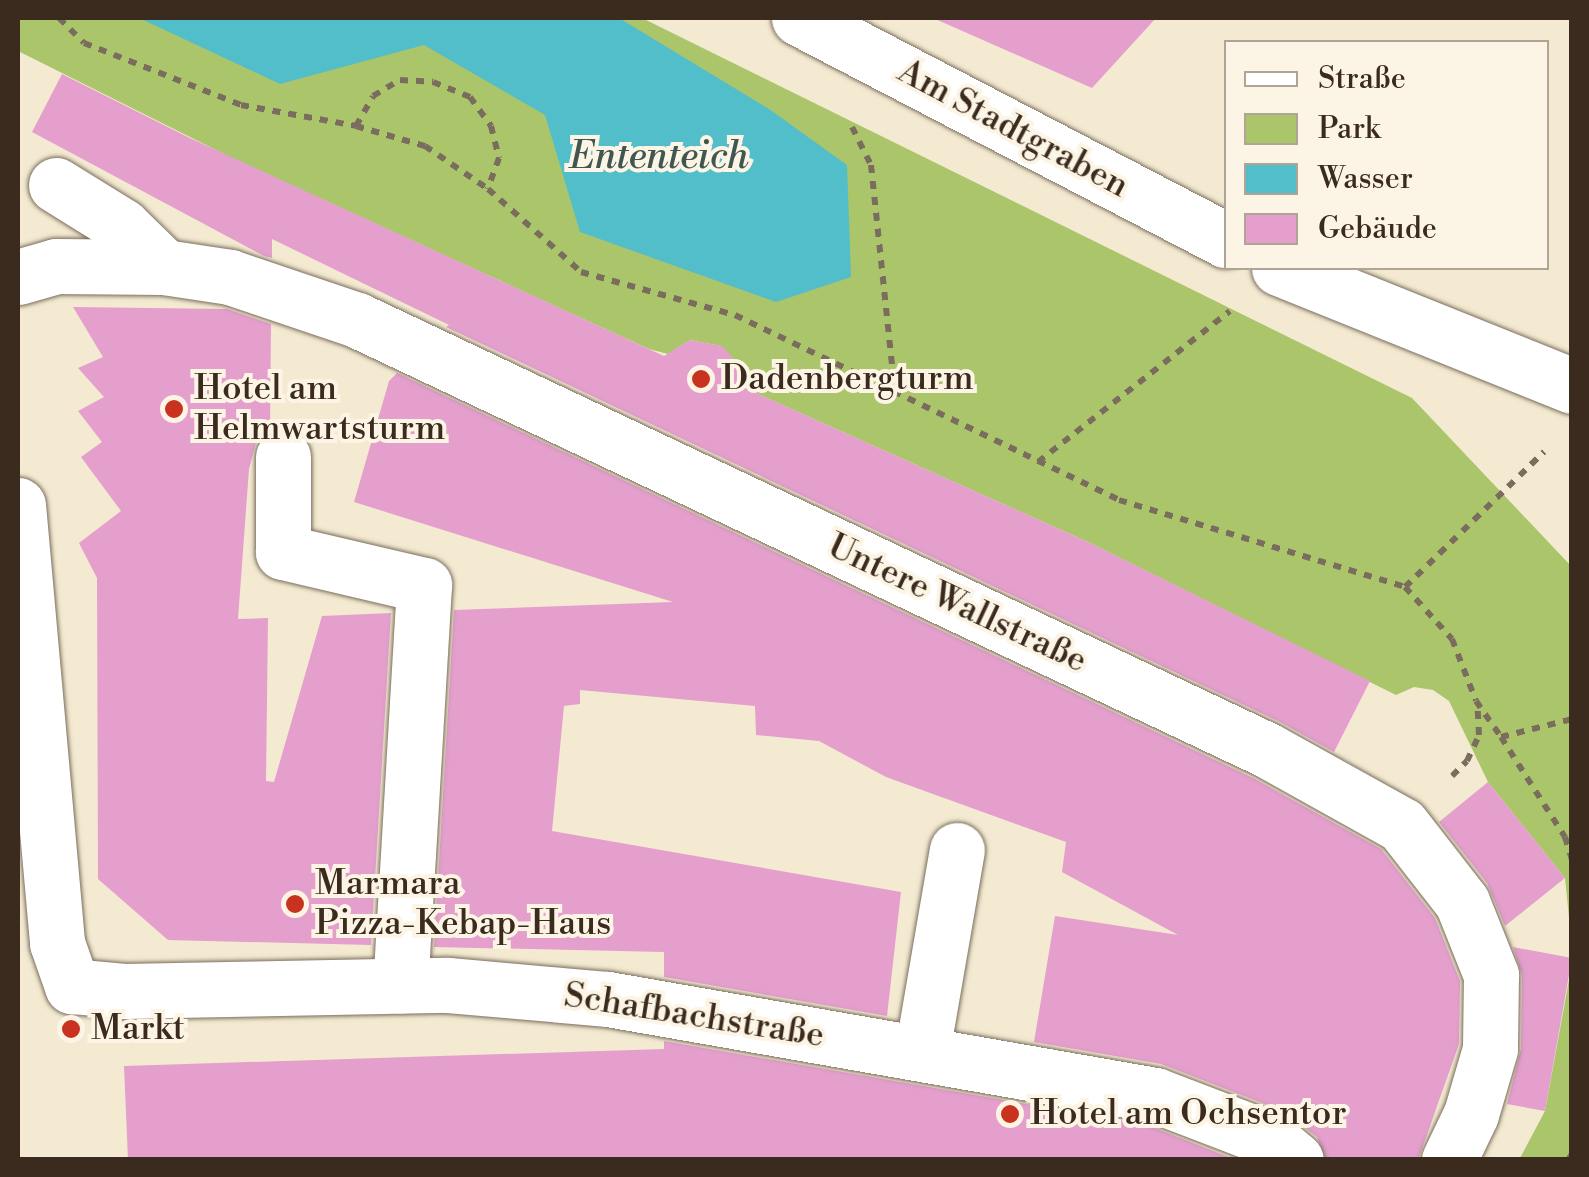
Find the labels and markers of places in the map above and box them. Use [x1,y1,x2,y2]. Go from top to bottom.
place label: Dadenbergturm [721,358,974,400]
place label: Hotel am Helmwartsturm [194,368,446,450]
marker: Dadenbergturm [690,368,712,390]
marker: Hotel am Helmwartsturm [163,398,185,420]
place label: Marmara Pizza-Kebap-Haus [315,863,611,945]
marker: Marmara Pizza-Kebap-Haus [284,893,306,915]
place label: Markt [91,1008,185,1050]
marker: Markt [60,1018,82,1040]
place label: Hotel am Ochsentor [1030,1093,1347,1135]
marker: Hotel am Ochsentor [999,1103,1021,1125]

